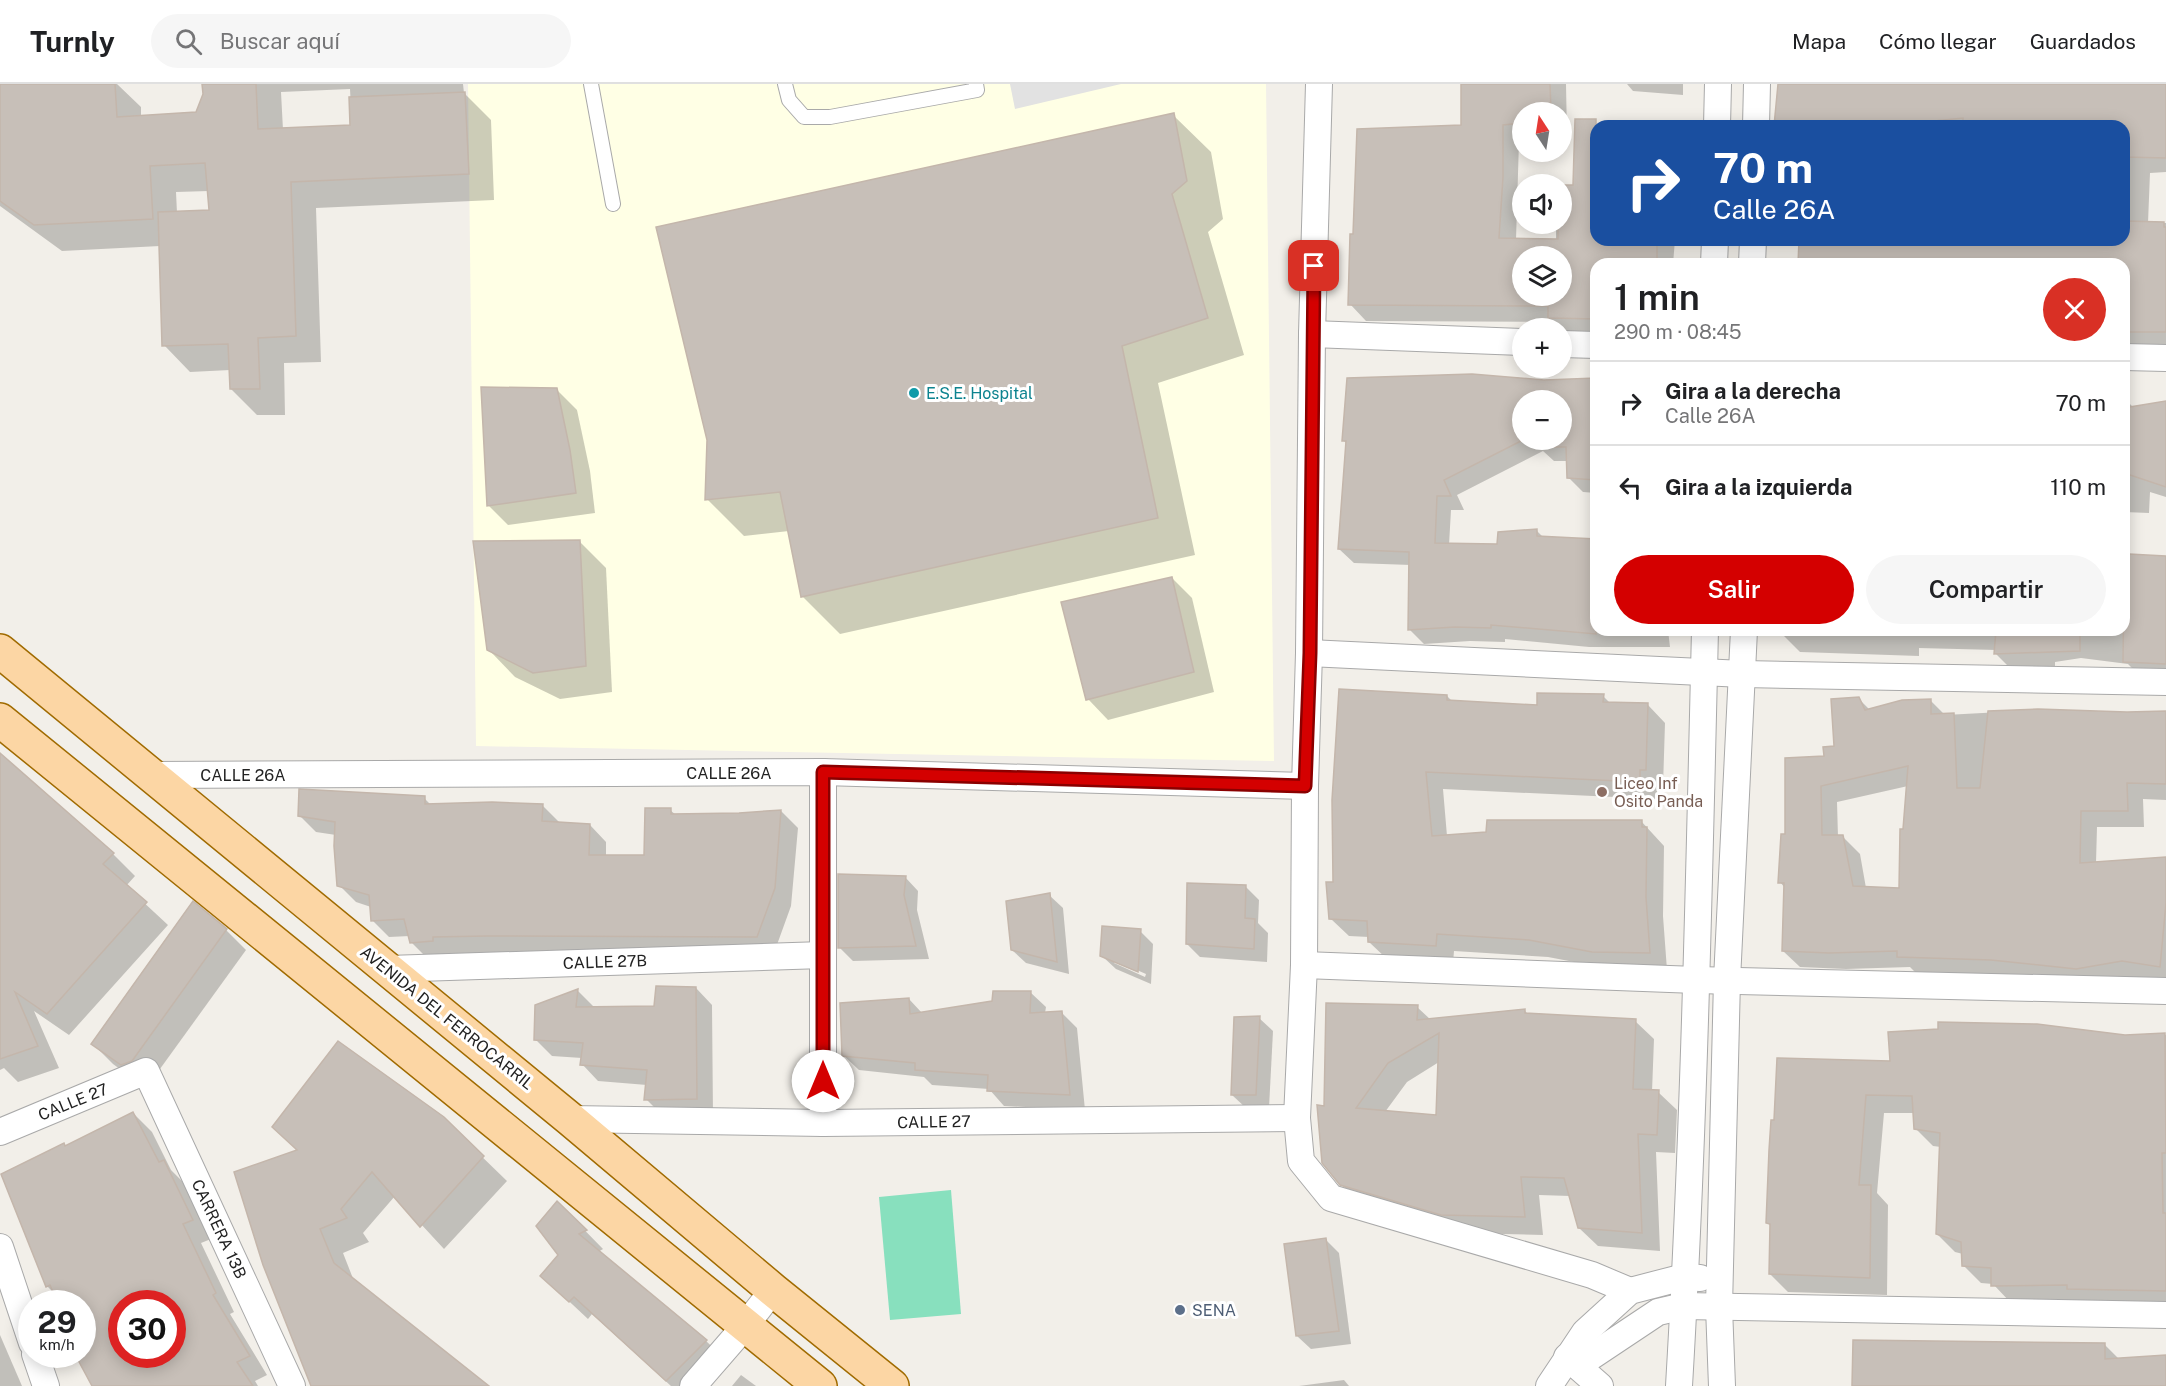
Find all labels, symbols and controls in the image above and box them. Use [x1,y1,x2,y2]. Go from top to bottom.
search box [151,14,571,68]
text: Turnly [30,25,115,58]
icon: search [172,25,205,58]
text: Buscar aquí [220,28,340,54]
text: Mapa [1792,29,1846,54]
text: Cómo llegar [1879,29,1997,54]
text: Guardados [2030,29,2136,54]
north arrow [1512,102,1572,162]
map controls [1512,102,1572,450]
text: 70 m [1713,143,1813,192]
icon: right [1614,144,1692,222]
button: sound [1512,174,1572,234]
text: Calle 26A [1713,193,1835,225]
pin [1288,240,1339,291]
button: layers [1512,246,1572,306]
icon: arrive [1297,249,1330,282]
text: 1 min [1614,276,1700,318]
button: close [2043,278,2106,341]
button: + [1512,318,1572,378]
text: 290 m · 08:45 [1614,320,1742,344]
text: Gira a la derecha [1665,378,1841,404]
place label: E.S.E. Hospital [926,384,1033,403]
marker: E.S.E. Hospital [907,386,921,400]
icon: right [1614,387,1647,420]
button: − [1512,390,1572,450]
text: 70 m [2055,390,2106,416]
text: Calle 26A [1665,404,1756,428]
icon: left [1614,471,1647,504]
text: Gira a la izquierda [1665,474,1852,500]
text: 110 m [2050,474,2106,500]
button: Salir [1614,555,1854,624]
button: Compartir [1866,555,2106,624]
street label: CALLE 26A [686,764,772,783]
street label: CALLE 26A [200,766,286,785]
place label: Liceo Inf Osito Panda [1614,774,1703,811]
marker: Liceo Inf Osito Panda [1595,785,1609,799]
street label: AVENIDA DEL FERROCARRIL [357,942,537,1094]
street label: CALLE 27B [563,951,647,973]
position arrow [791,1049,855,1113]
street label: CALLE 27 [35,1079,111,1125]
street label: CALLE 27 [897,1112,971,1132]
street label: CARRERA 13B [188,1176,250,1282]
speed limit sign: 30 [108,1290,186,1368]
place label: SENA [1192,1301,1236,1320]
marker: SENA [1173,1303,1187,1317]
text: 29 [38,1304,76,1340]
text: km/h [39,1336,75,1353]

